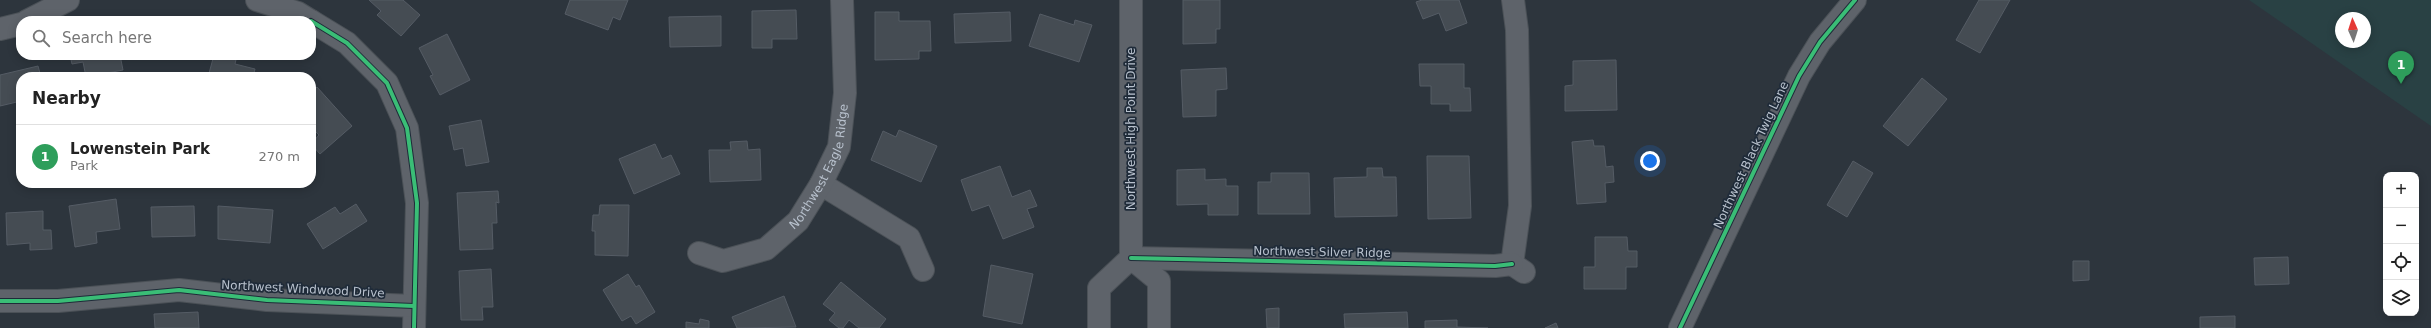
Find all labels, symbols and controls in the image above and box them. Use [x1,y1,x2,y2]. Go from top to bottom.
north arrow [2335,12,2371,48]
search box [16,16,316,60]
icon: search [30,27,52,49]
text: Search here [62,29,152,47]
street label: Northwest High Point Drive [1124,48,1138,210]
pin: 1 [2388,51,2414,84]
street label: Northwest Black Twig Lane [1711,79,1791,231]
text: Nearby [32,88,101,108]
street label: Northwest Eagle Ridge [787,103,851,232]
text: Lowenstein Park [70,140,210,158]
text: 1 [40,149,50,164]
text: 270 m [258,149,300,164]
your location [1640,151,1660,171]
text: Park [70,158,98,173]
map controls [2383,172,2419,316]
button: + [2383,172,2419,208]
button: − [2383,208,2419,244]
street label: Northwest Silver Ridge [1253,244,1391,260]
button: locate [2383,244,2419,280]
street label: Northwest Windwood Drive [221,278,385,300]
button: layers [2383,280,2419,316]

